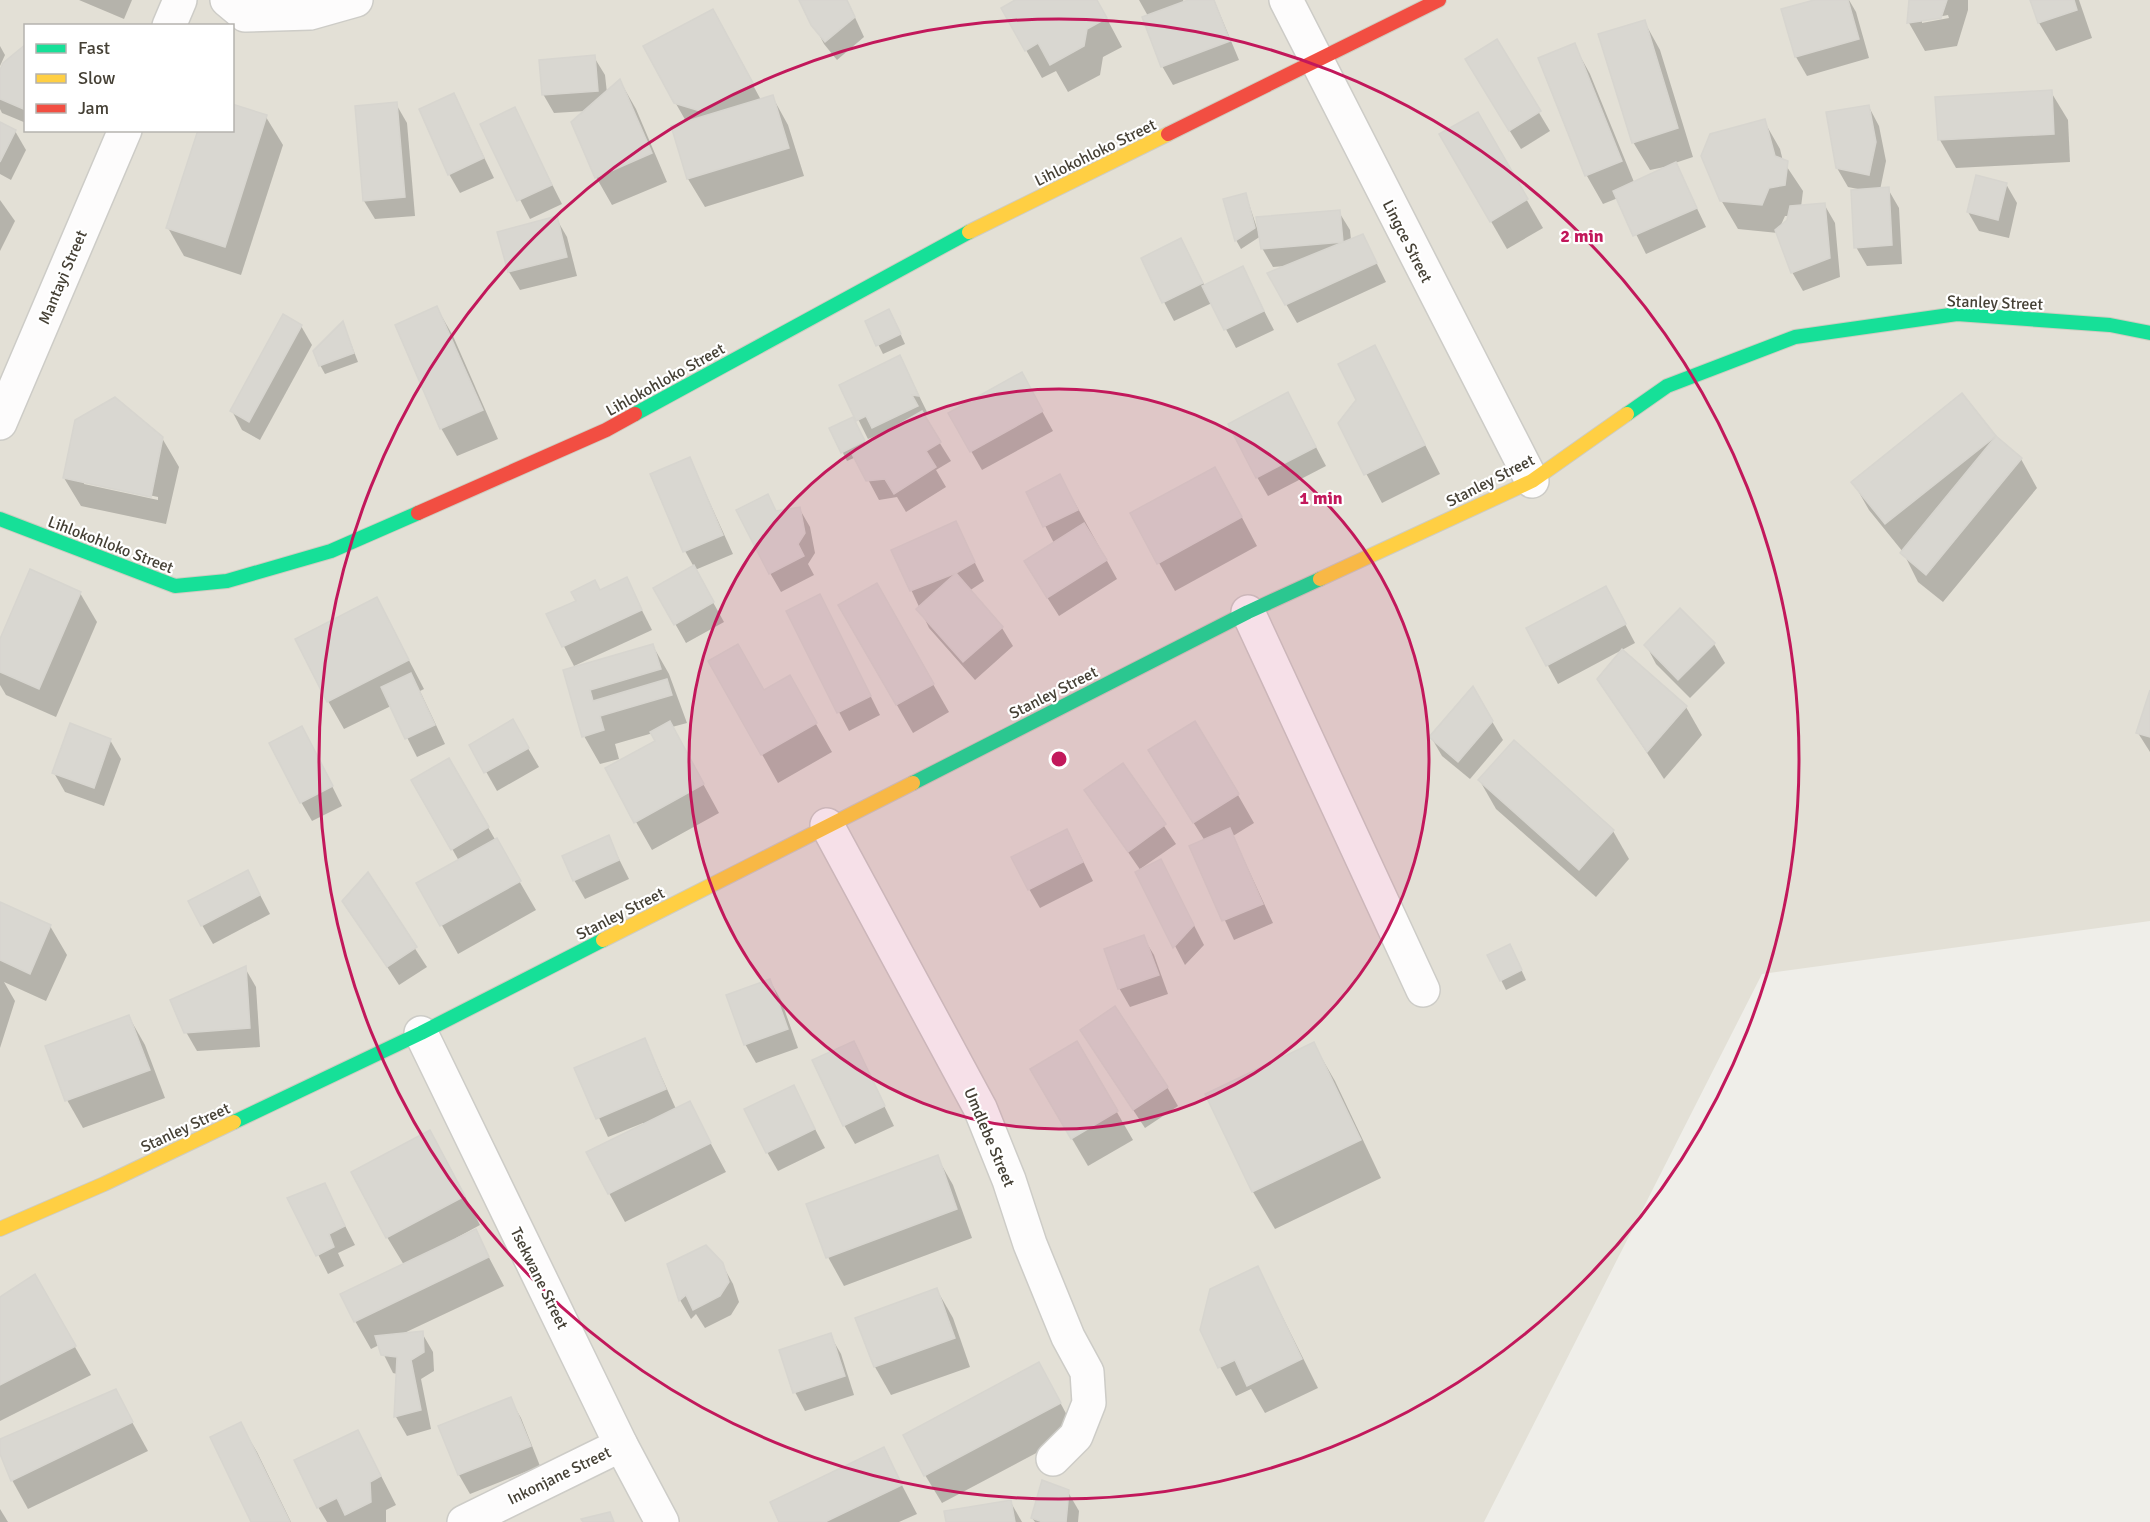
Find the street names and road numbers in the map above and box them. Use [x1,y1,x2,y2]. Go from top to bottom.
street label: Lihlokohloko Street [1031,115,1160,191]
street label: Lingce Street [1378,197,1437,287]
street label: Mantayi Street [34,227,92,328]
street label: Stanley Street [1946,291,2044,315]
street label: Lihlokohloko Street [603,339,729,421]
street label: Stanley Street [1443,450,1538,512]
street label: Lihlokohloko Street [45,512,177,578]
street label: Stanley Street [1006,662,1101,724]
street label: Stanley Street [573,883,668,945]
street label: Umdlebe Street [959,1085,1019,1191]
street label: Stanley Street [138,1098,234,1157]
street label: Tsekwane Street [506,1224,573,1333]
street label: Inkonjane Street [504,1442,615,1510]

